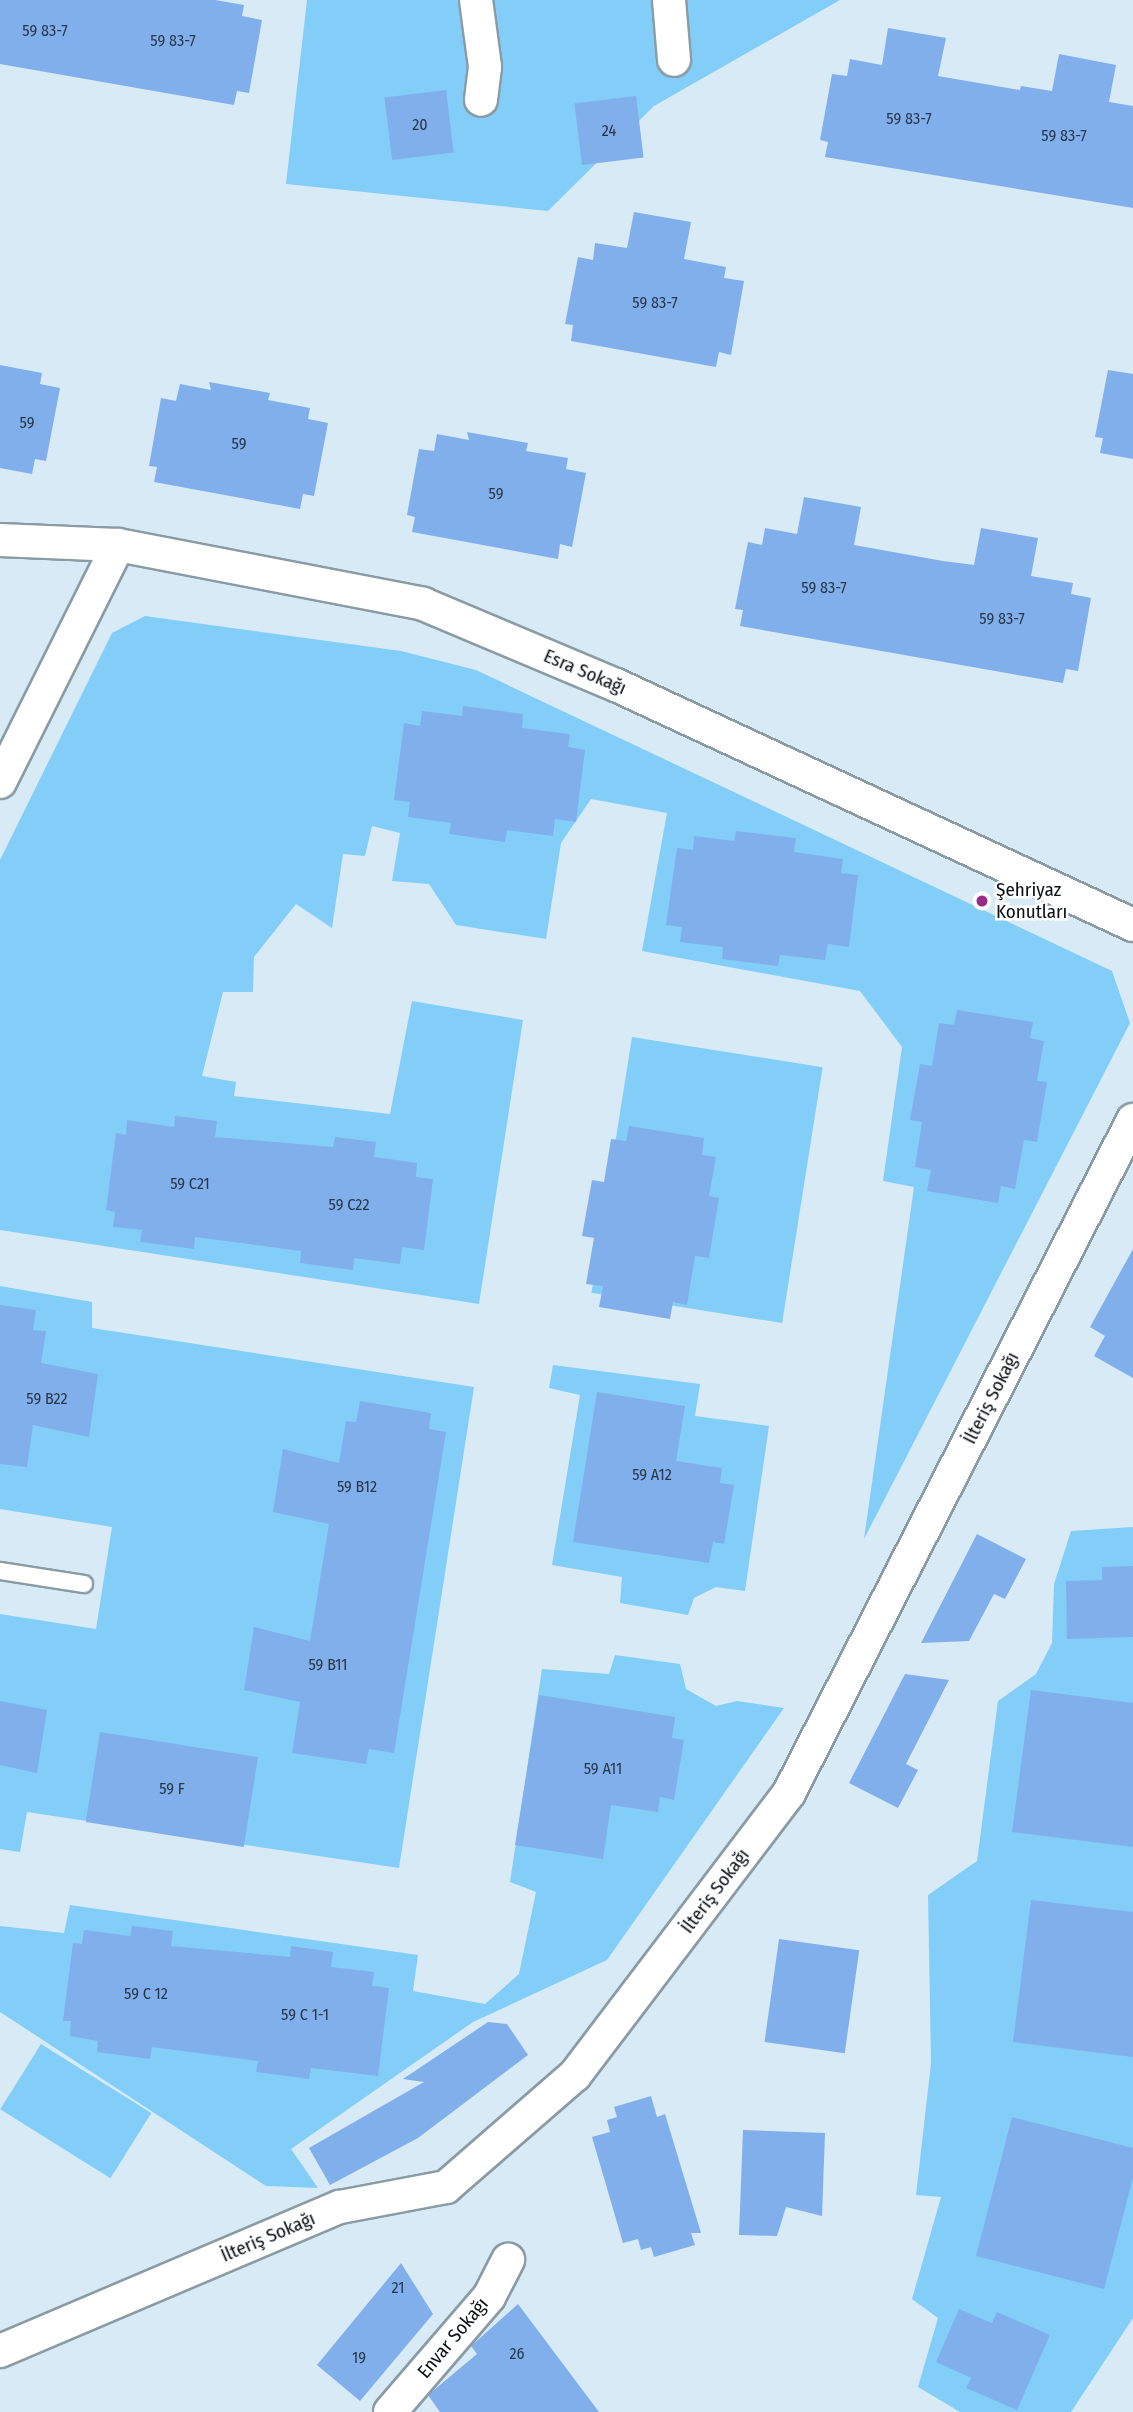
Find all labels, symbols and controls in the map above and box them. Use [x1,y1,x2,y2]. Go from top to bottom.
house number: 59 83-7 [22,21,68,41]
house number: 59 83-7 [150,31,196,51]
house number: 59 83-7 [886,109,932,129]
house number: 20 [412,115,428,135]
house number: 24 [602,121,616,141]
house number: 59 83-7 [1041,126,1087,146]
house number: 59 83-7 [632,293,678,313]
house number: 59 [20,413,34,433]
house number: 59 [232,434,246,454]
house number: 59 [489,484,503,504]
house number: 59 83-7 [801,578,847,598]
house number: 59 83-7 [979,609,1025,629]
street label: Esra Sokağı [540,644,630,700]
place label: Şehriyaz Konutları [996,879,1067,923]
marker: Şehriyaz Konutları [974,893,990,909]
house number: 59 C21 [170,1174,210,1194]
house number: 59 C22 [329,1195,369,1215]
street label: İlteriş Sokağı [958,1348,1024,1448]
house number: 59 B22 [26,1389,68,1409]
house number: 59 A12 [632,1465,672,1485]
house number: 59 B12 [337,1477,377,1497]
house number: 59 B11 [308,1655,348,1675]
house number: 59 A11 [584,1759,622,1779]
house number: 59 F [159,1779,185,1799]
street label: İlteriş Sokağı [676,1844,754,1938]
house number: 59 C 12 [124,1984,168,2004]
house number: 59 C 1-1 [281,2005,329,2025]
street label: İlteriş Sokağı [217,2207,319,2267]
house number: 21 [392,2278,404,2298]
street label: Envar Sokağı [413,2293,493,2383]
house number: 26 [510,2344,524,2364]
house number: 19 [352,2348,366,2368]

